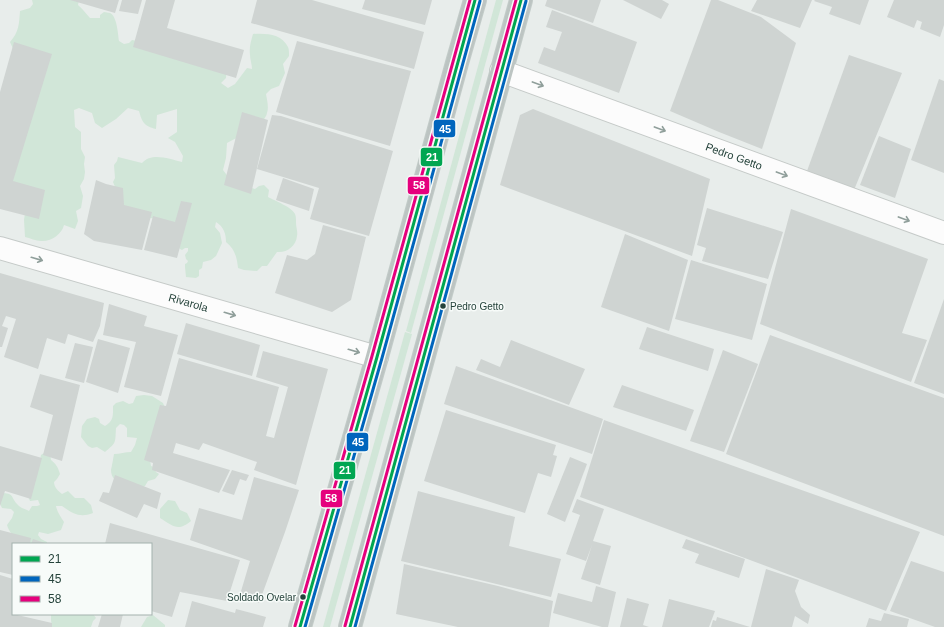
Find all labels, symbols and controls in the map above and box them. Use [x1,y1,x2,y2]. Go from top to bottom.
one-way arrow [532,81,544,89]
line badge: 45 [433,119,456,138]
text: 45 [439,123,451,135]
one-way arrow [654,126,667,133]
street label: Pedro Getto [704,140,764,172]
line badge: 21 [420,147,443,167]
text: 21 [426,151,438,163]
one-way arrow [776,170,788,178]
line badge: 58 [407,176,430,195]
text: 58 [413,179,425,191]
one-way arrow [898,215,910,223]
one-way arrow [31,256,44,263]
street label: Rivarola [167,291,210,314]
marker: Pedro Getto [438,301,448,311]
place label: Pedro Getto [450,301,504,312]
one-way arrow [223,311,236,319]
one-way arrow [348,348,361,355]
line badge: 45 [346,432,369,452]
text: 45 [352,436,364,448]
line badge: 21 [333,461,356,480]
text: 21 [339,464,351,476]
line badge: 58 [320,489,343,508]
text: 58 [325,492,337,504]
legend [12,543,152,615]
text: 21 [48,552,62,566]
text: 45 [48,572,62,586]
text: 58 [48,592,62,606]
place label: Soldado Ovelar [227,592,297,603]
marker: Soldado Ovelar [298,592,308,602]

